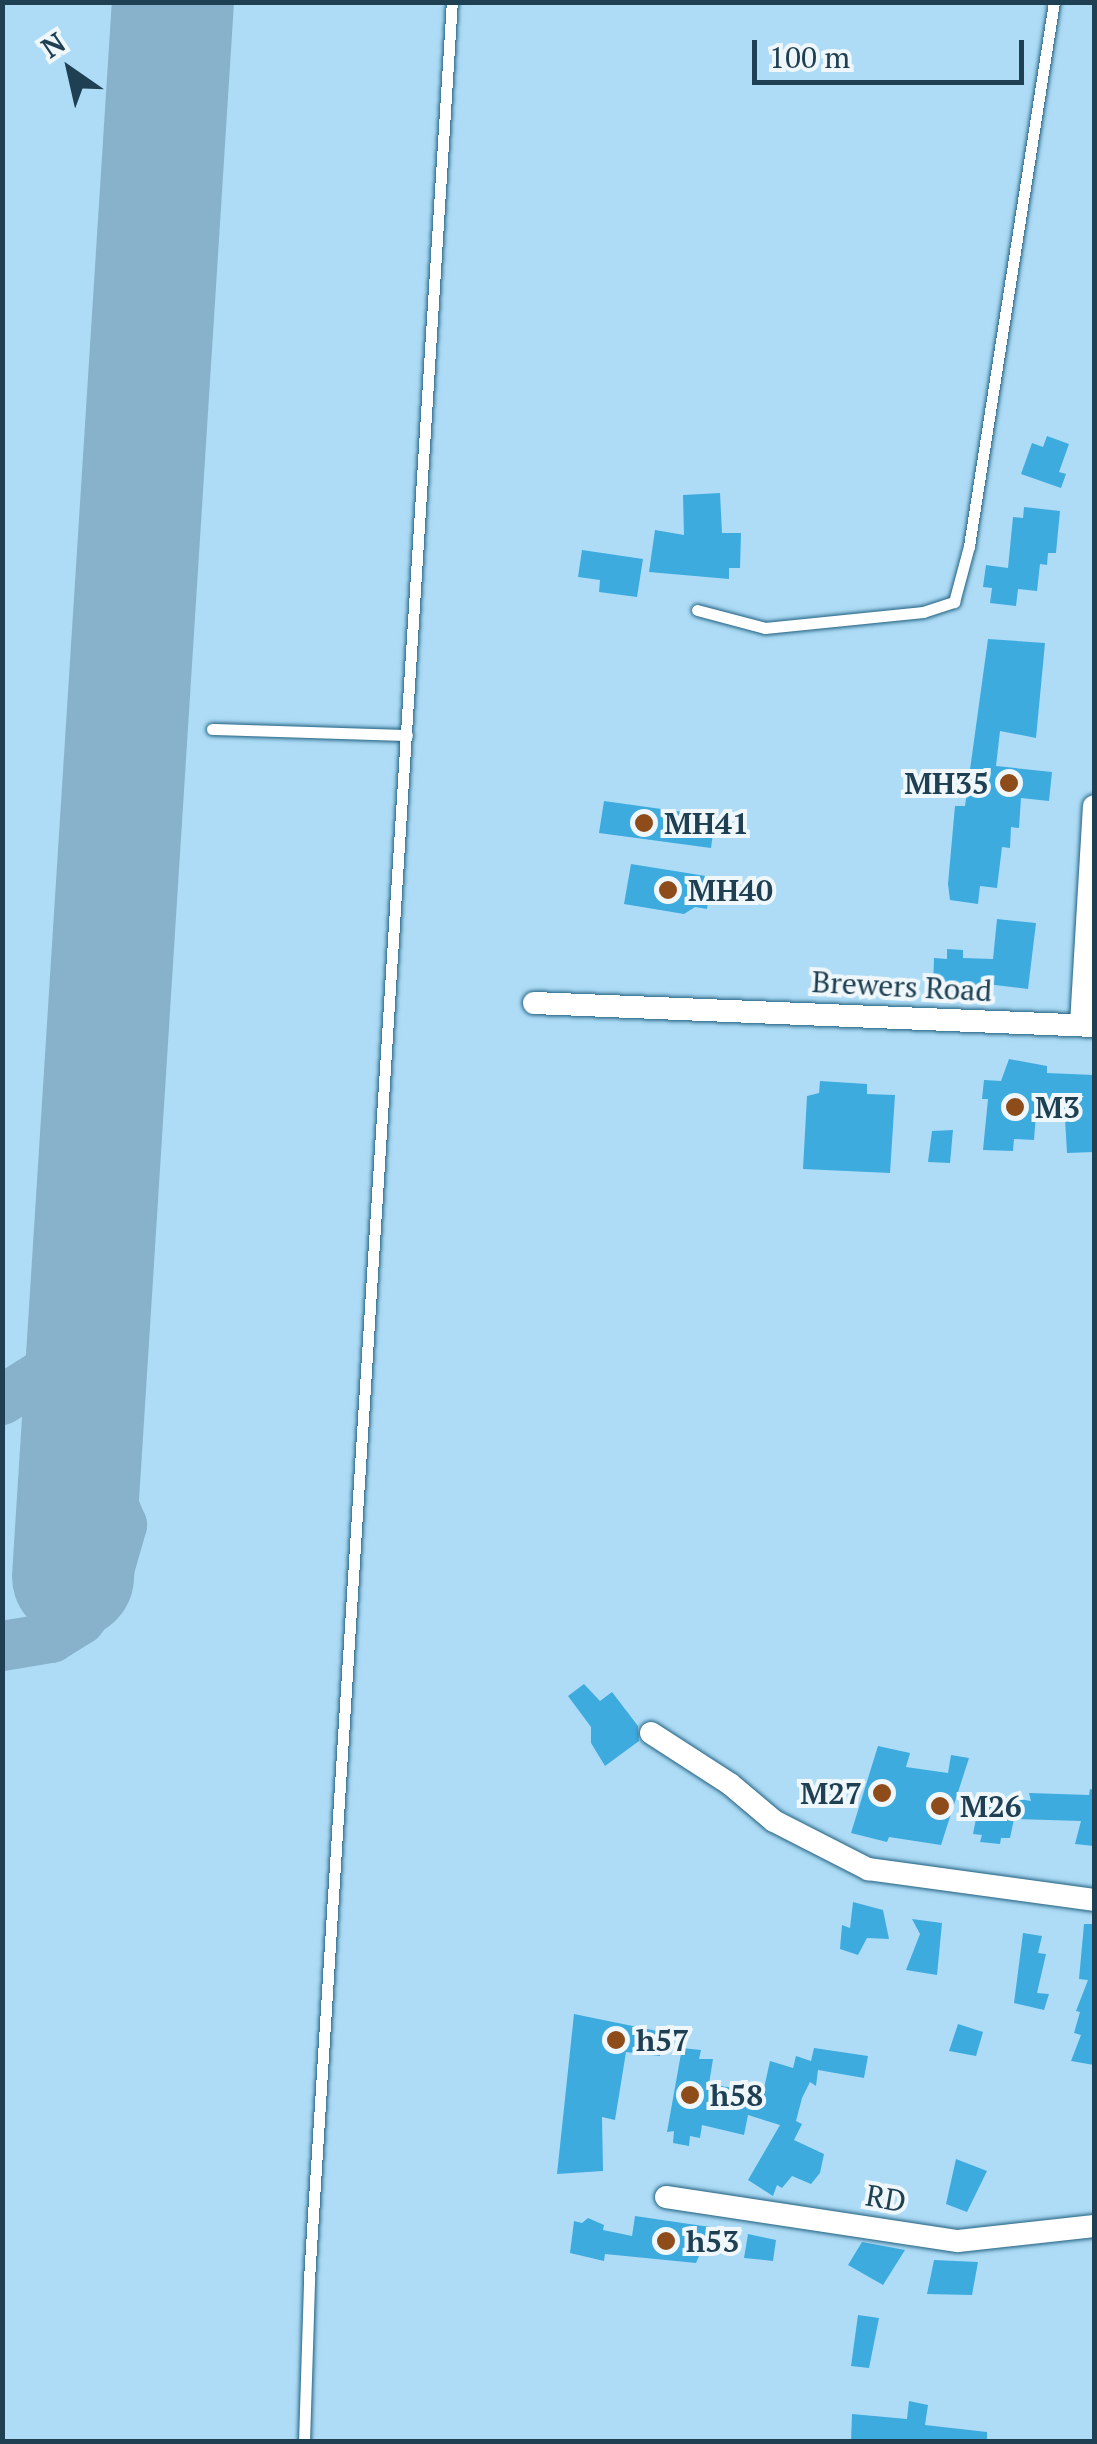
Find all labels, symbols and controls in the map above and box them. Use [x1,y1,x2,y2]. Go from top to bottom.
north arrow [20,20,120,120]
scale bar [757,20,1030,82]
text: N [34,23,72,66]
text: 100 m [769,37,850,77]
place label: MH35 [904,765,989,801]
marker: MH35 [998,772,1020,794]
place label: MH41 [664,805,749,841]
marker: MH41 [633,812,655,834]
place label: MH40 [688,872,773,908]
marker: MH40 [657,879,679,901]
street label: Brewers Road [811,963,993,1009]
place label: M3 [1035,1089,1080,1125]
marker: M3 [1004,1096,1026,1118]
place label: M27 [800,1775,862,1811]
marker: M27 [871,1782,893,1804]
place label: M26 [960,1788,1022,1824]
marker: M26 [929,1795,951,1817]
place label: h57 [636,2022,689,2058]
marker: h57 [605,2029,627,2051]
place label: h58 [710,2077,763,2113]
marker: h58 [679,2084,701,2106]
street label: RD [863,2177,909,2219]
place label: h53 [686,2223,739,2259]
marker: h53 [655,2230,677,2252]

